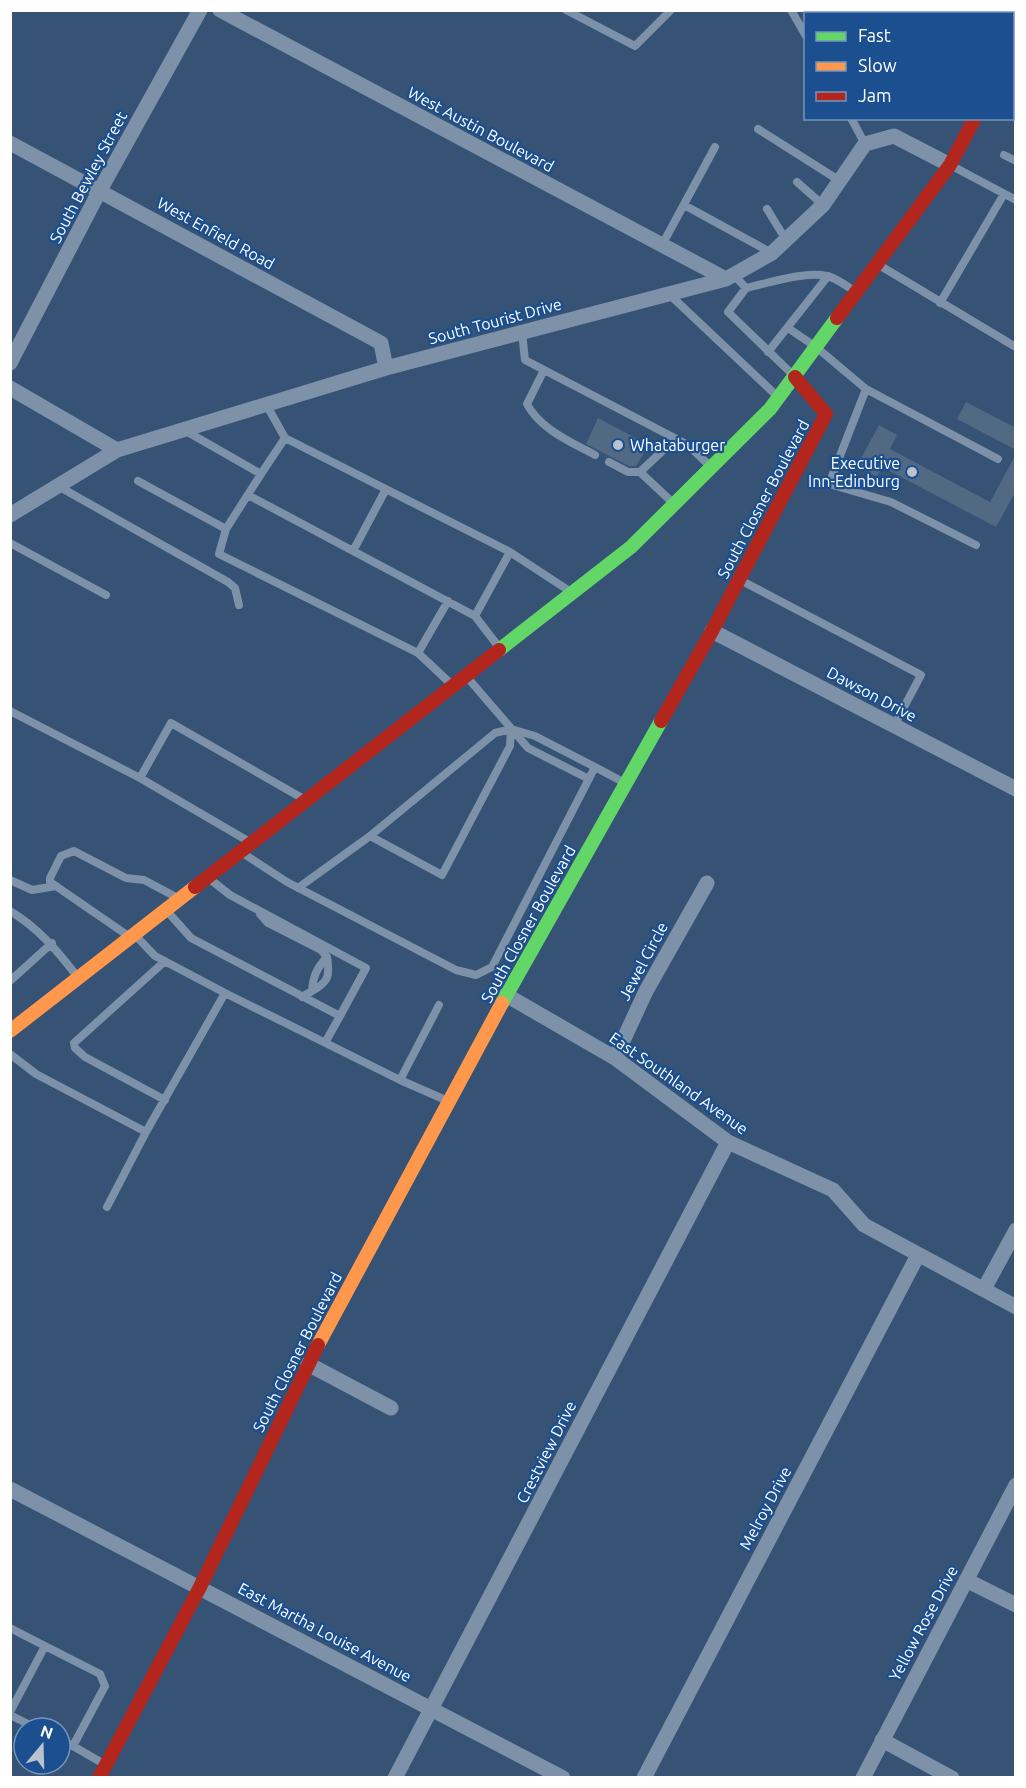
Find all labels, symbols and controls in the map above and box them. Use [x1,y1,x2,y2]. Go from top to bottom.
legend [804,12,1014,120]
text: Fast [858,25,891,45]
text: Slow [858,55,897,75]
street label: West Austin Boulevard [405,83,557,175]
text: Jam [858,85,892,105]
street label: South Bewley Street [46,107,131,246]
street label: West Enfield Road [154,193,278,273]
street label: South Tourist Drive [426,295,564,347]
street label: South Closner Boulevard [713,417,813,581]
place label: Whataburger [630,436,725,454]
marker: Whataburger [611,438,625,452]
place label: Executive Inn-Edinburg [808,454,900,490]
marker: Executive Inn-Edinburg [905,465,919,479]
street label: Dawson Drive [824,663,920,725]
street label: South Closner Boulevard [477,842,579,1006]
street label: Jewel Circle [615,919,671,1003]
street label: East Southland Avenue [606,1028,752,1138]
street label: South Closner Boulevard [249,1269,345,1435]
street label: Crestview Drive [512,1398,580,1506]
street label: Melroy Drive [736,1463,794,1553]
street label: Yellow Rose Drive [885,1562,961,1684]
street label: East Martha Louise Avenue [235,1579,415,1685]
north arrow [12,1716,72,1776]
text: N [38,1721,55,1742]

